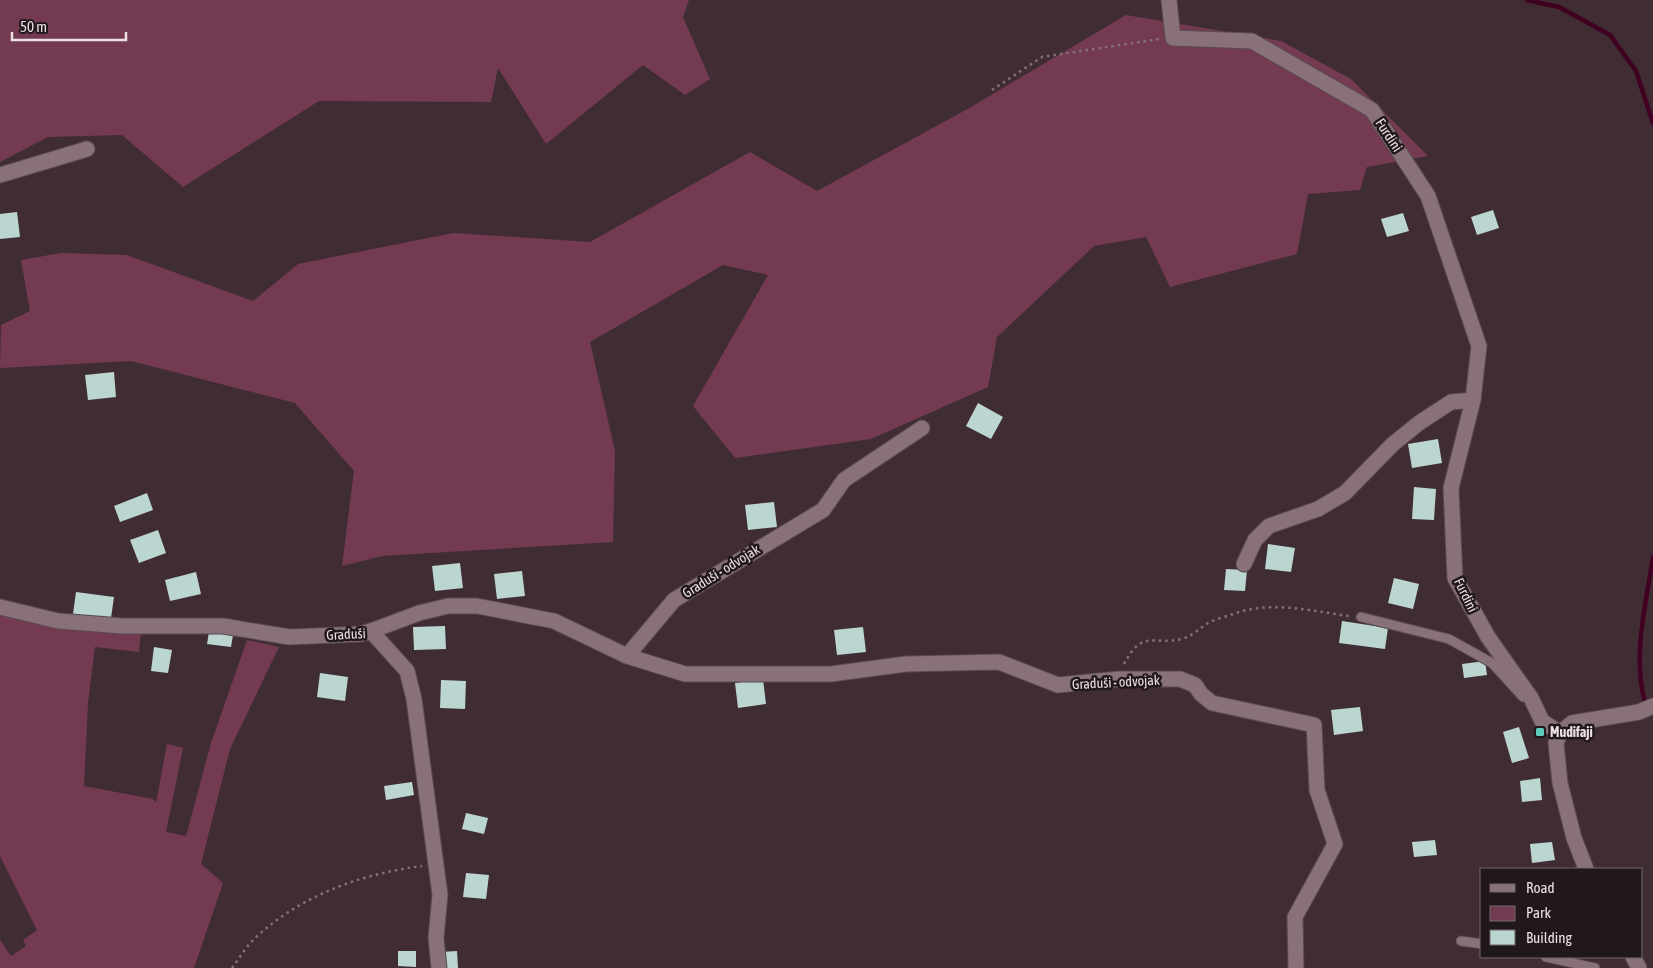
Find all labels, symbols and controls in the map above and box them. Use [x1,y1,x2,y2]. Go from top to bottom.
scale bar [12,10,126,42]
text: 50 m [20,18,47,35]
street label: Furdini [1372,115,1406,155]
street label: Graduši - odvojak [679,541,763,601]
street label: Furdini [1451,575,1481,615]
street label: Graduši [326,625,366,643]
street label: Graduši - odvojak [1072,672,1160,692]
place label: Mudifaji [1550,724,1593,740]
marker: Mudifaji [1534,726,1546,738]
legend [1480,868,1643,958]
text: Road [1526,879,1555,896]
text: Park [1526,904,1551,921]
text: Building [1526,929,1572,946]

